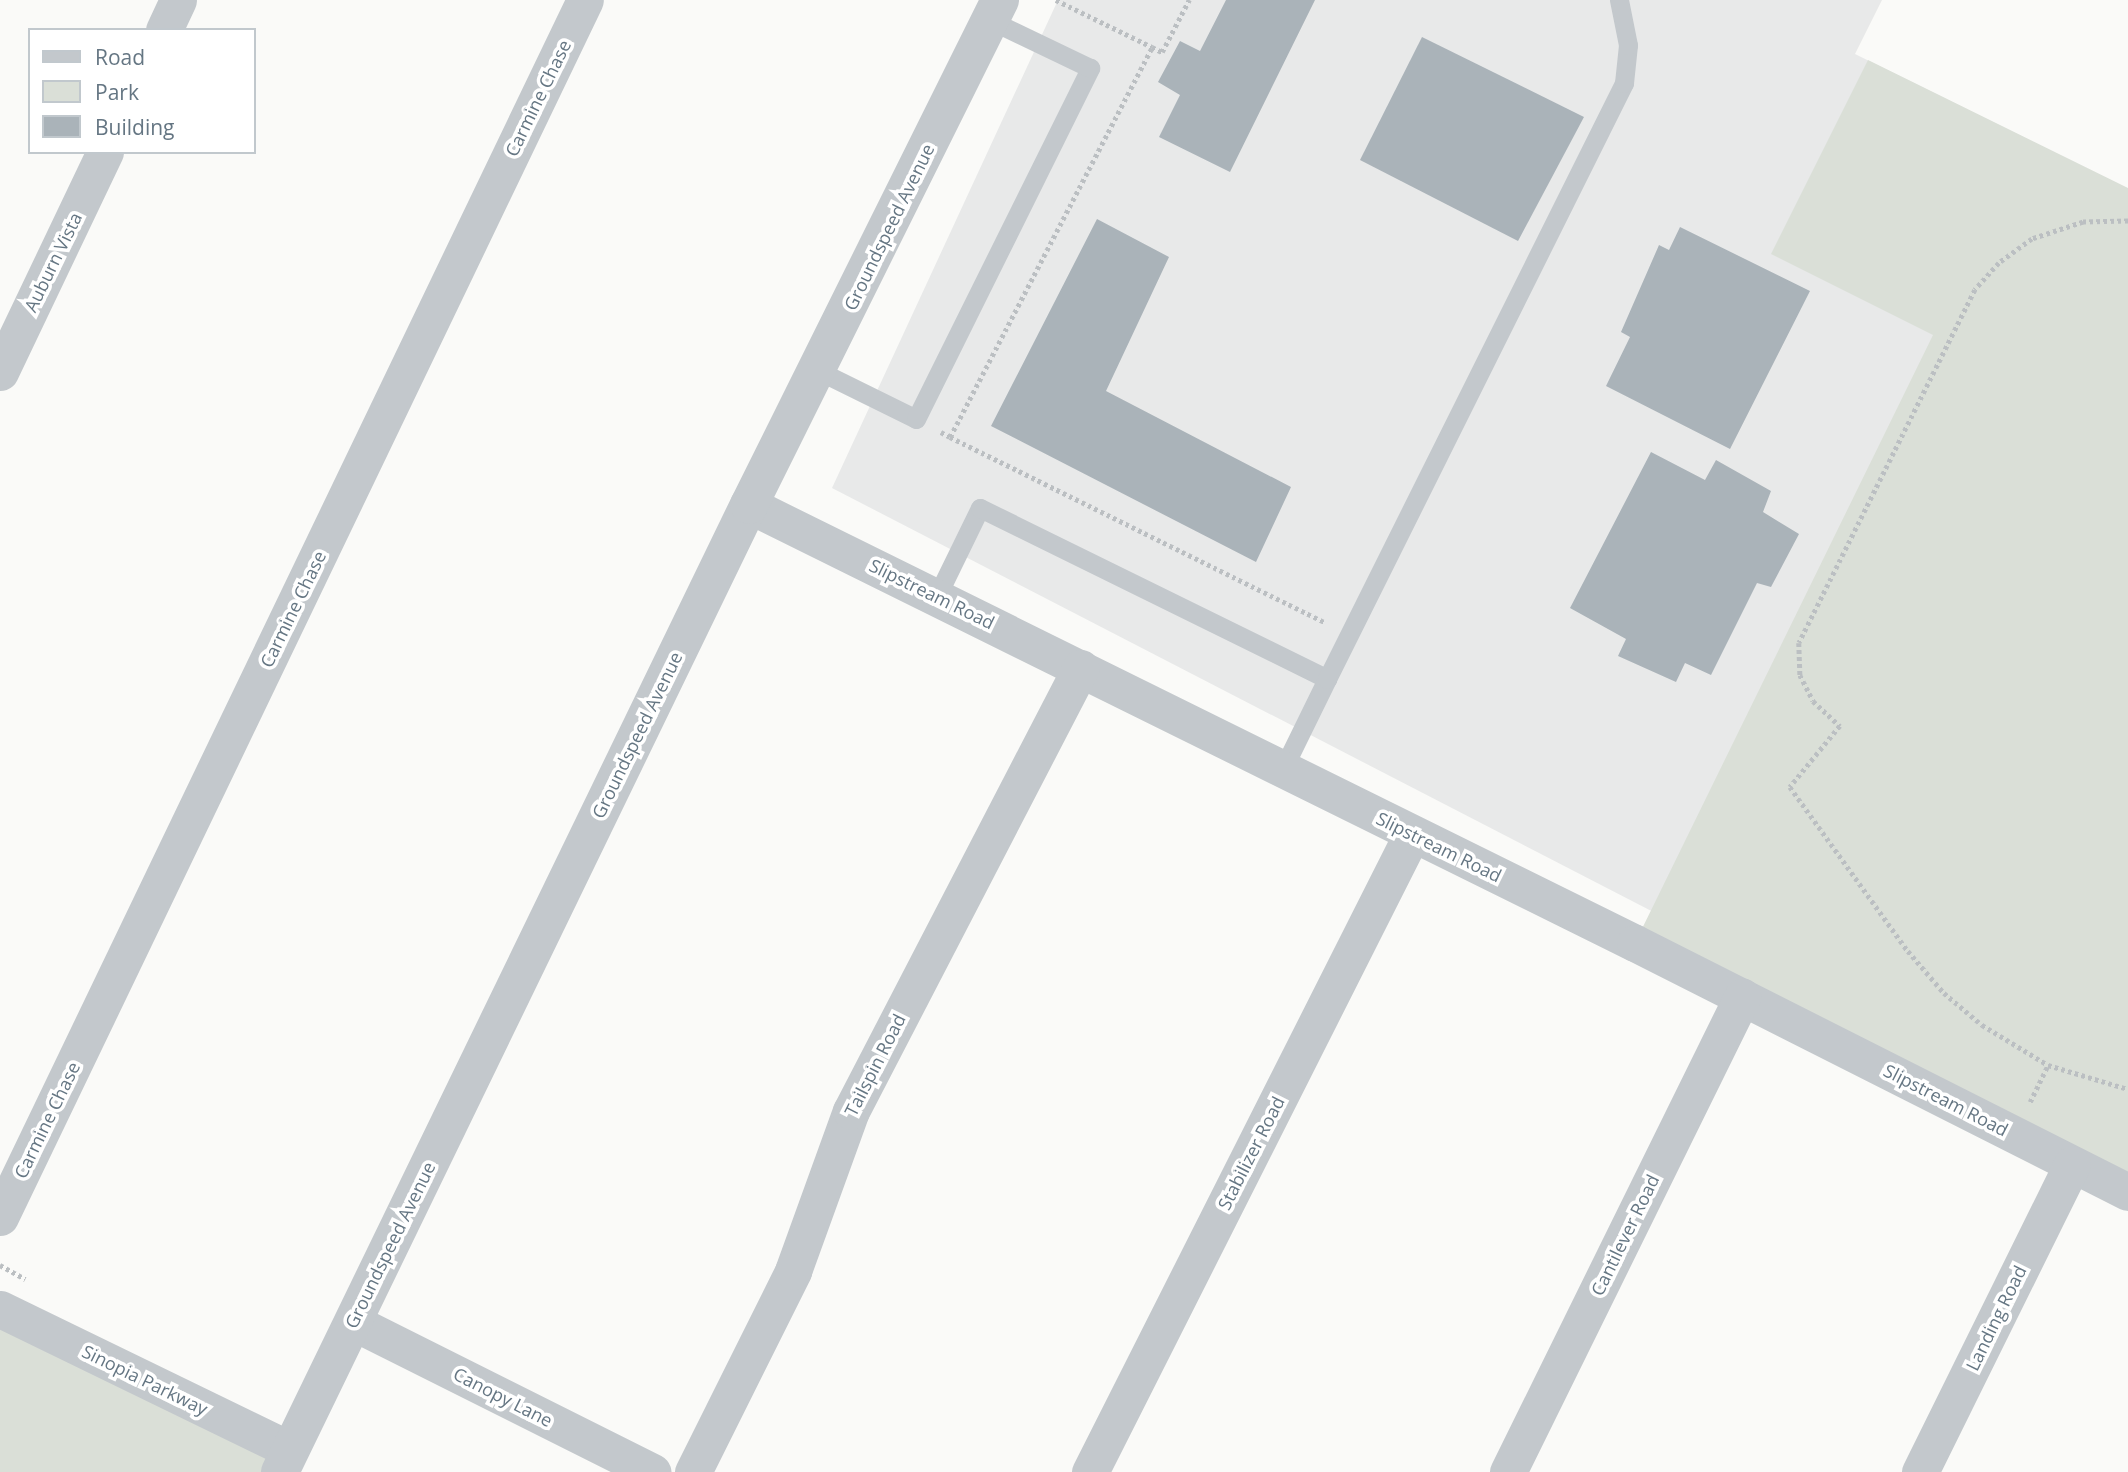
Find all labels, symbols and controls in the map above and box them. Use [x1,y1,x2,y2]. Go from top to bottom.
legend [28,28,256,154]
street label: Carmine Chase [501,36,575,160]
text: Road [95,43,145,71]
text: Park [95,78,139,106]
text: Building [95,113,174,141]
street label: Groundspeed Avenue [839,140,939,314]
street label: Auburn Vista [20,209,86,315]
street label: Carmine Chase [256,547,330,671]
street label: Slipstream Road [866,554,998,634]
street label: Groundspeed Avenue [587,648,687,822]
street label: Slipstream Road [1373,807,1505,887]
street label: Tailspin Road [840,1010,910,1120]
street label: Carmine Chase [10,1058,84,1182]
street label: Slipstream Road [1880,1059,2012,1141]
street label: Stabilizer Road [1213,1093,1289,1213]
street label: Groundspeed Avenue [340,1158,440,1332]
street label: Cantilever Road [1586,1171,1664,1299]
street label: Landing Road [1961,1262,2031,1374]
street label: Sinopia Parkway [79,1340,211,1420]
street label: Canopy Lane [450,1363,556,1431]

